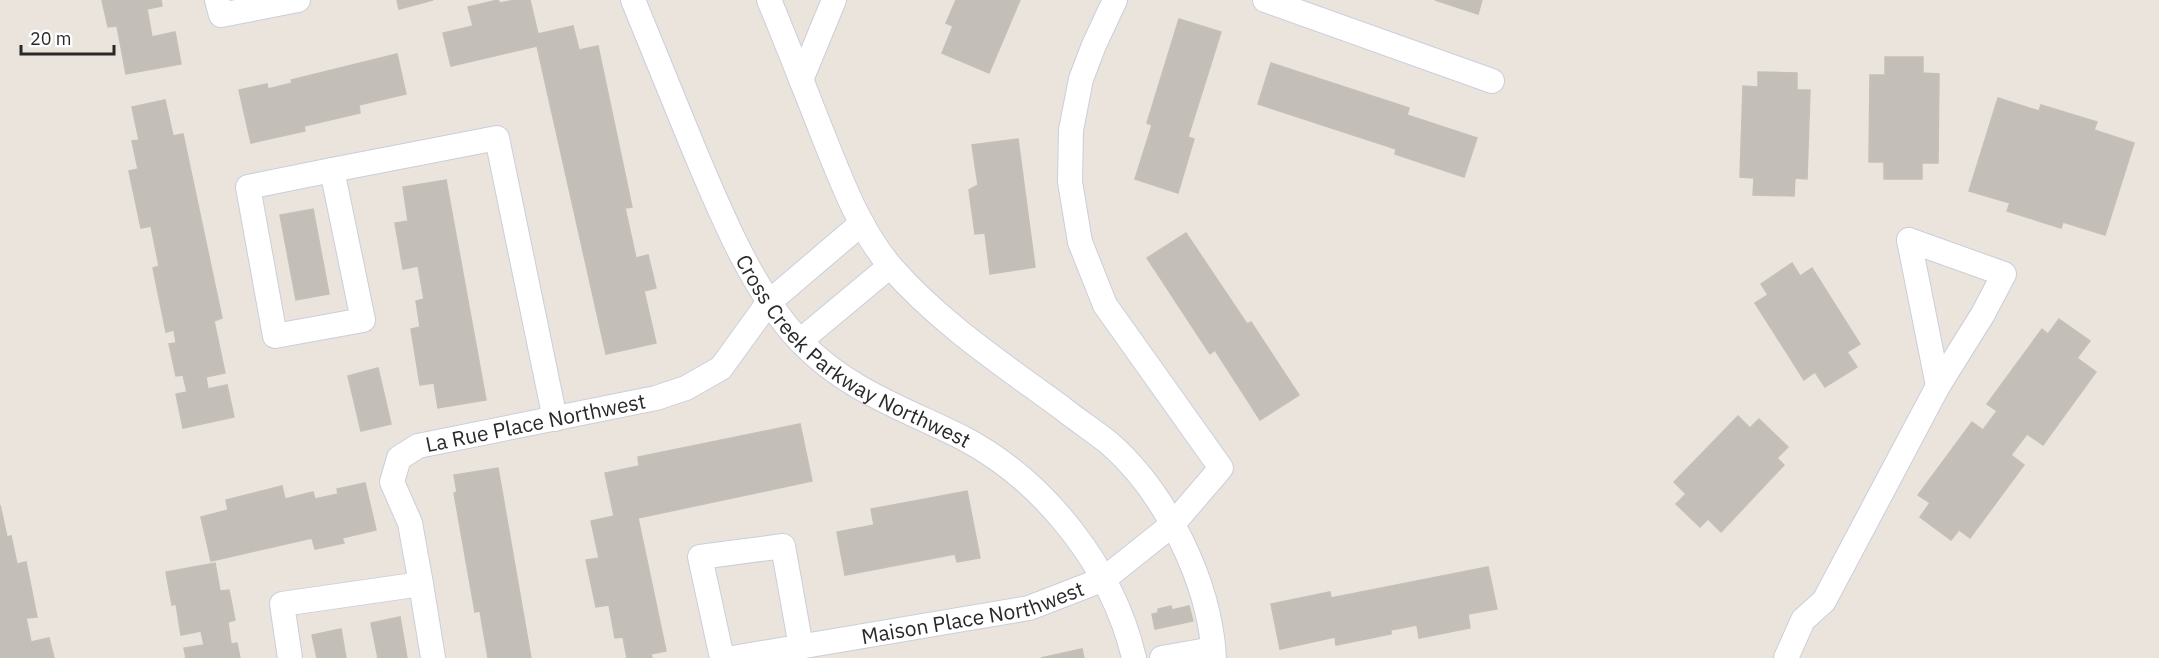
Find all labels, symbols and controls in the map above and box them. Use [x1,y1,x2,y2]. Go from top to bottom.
scale bar [21,18,114,56]
text: 20 m [30,27,72,50]
street label: Cross Creek Parkway Northwest [730,249,976,454]
street label: La Rue Place Northwest [423,386,648,458]
street label: Maison Place Northwest [859,574,1088,650]

